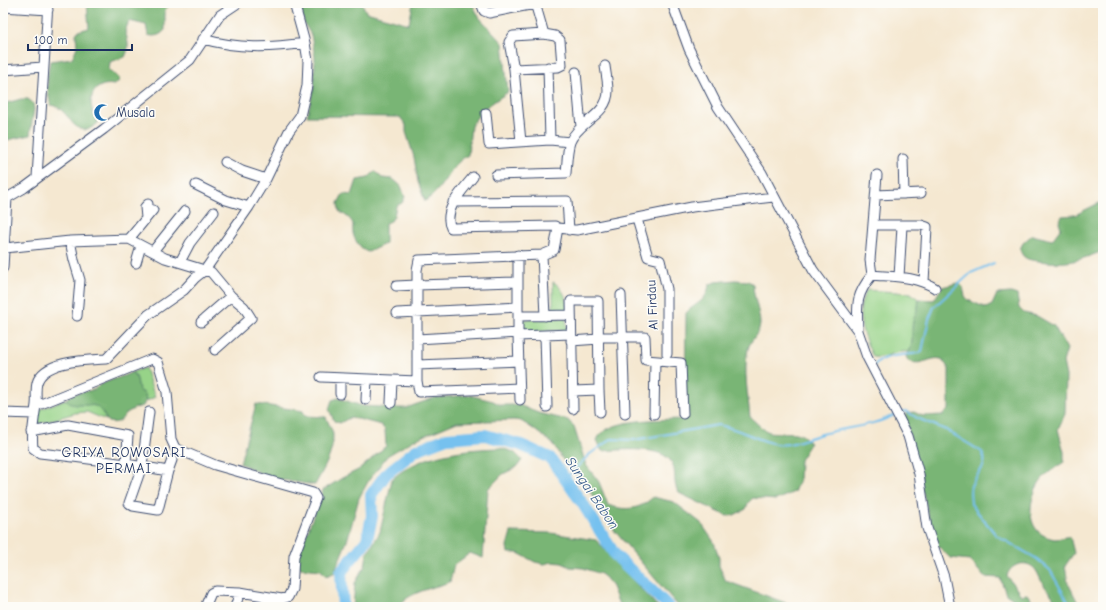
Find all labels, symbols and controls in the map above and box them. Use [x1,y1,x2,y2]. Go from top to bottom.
scale bar [28,26,132,52]
text: 100 m [34,33,67,47]
mosque icon: Musala [93,102,113,122]
place label: Musala [116,105,155,120]
street label: Al Firdau [643,280,661,330]
district label: GRIYA ROWOSARI PERMAI [61,444,187,477]
water label: Sungai Babon [562,454,623,533]

